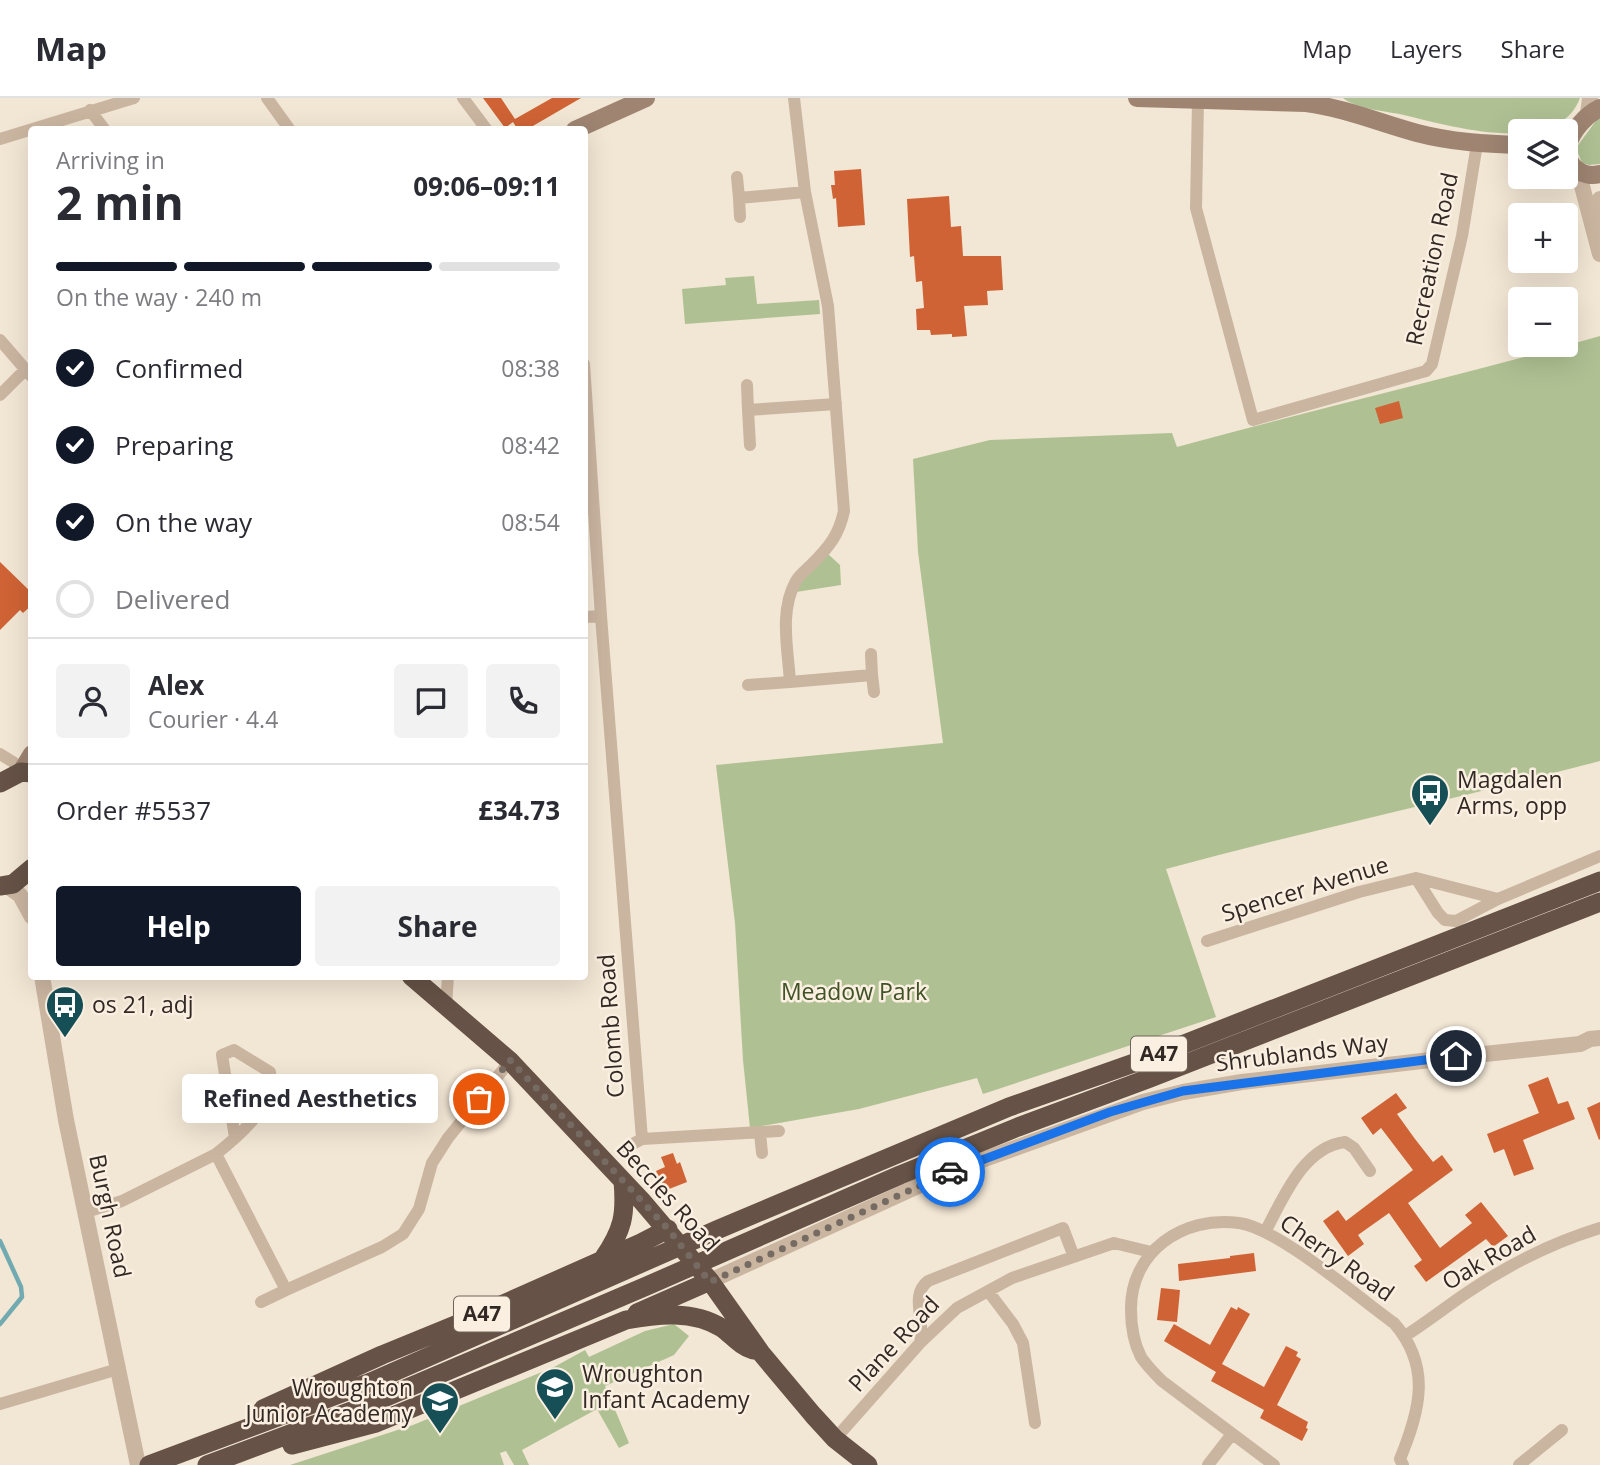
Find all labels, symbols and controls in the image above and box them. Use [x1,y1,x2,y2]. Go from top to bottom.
text: Map [35,26,107,71]
text: Map [1302,32,1352,65]
text: Layers [1390,32,1463,65]
text: Share [1501,32,1565,65]
map controls [1508,119,1578,357]
button: layers [1508,119,1578,189]
text: Arriving in [56,144,165,176]
text: 09:06–09:11 [413,168,560,204]
street label: Recreation Road [1397,169,1465,348]
text: 2 min [56,171,184,233]
button: + [1508,203,1578,273]
text: On the way · 240 m [56,281,262,313]
button: − [1508,287,1578,357]
icon: check [56,349,94,387]
text: Confirmed [115,350,243,386]
text: 08:38 [501,352,560,384]
icon: check [56,426,94,464]
text: Preparing [115,427,233,463]
text: 08:42 [501,429,560,461]
icon: check [56,503,94,541]
text: On the way [115,504,252,540]
text: 08:54 [501,506,560,538]
text: Delivered [115,581,230,617]
button: person [56,664,130,738]
button: chat [394,664,468,738]
button: phone [486,664,560,738]
text: Alex [148,667,204,703]
text: Courier · 4.4 [148,703,278,735]
place label: Magdalen Arms, opp [1457,763,1567,821]
bus stop icon: Magdalen Arms, opp [1409,772,1451,827]
text: Order #5537 [56,792,211,828]
text: £34.73 [478,792,560,828]
street label: Spencer Avenue [1217,847,1392,929]
button: Help [56,886,301,966]
button: Share [315,886,560,966]
street label: Colomb Road [589,953,631,1099]
park label: Meadow Park [781,975,927,1007]
bus stop icon: os 21, adj [44,984,86,1039]
place label: os 21, adj [92,988,194,1020]
street label: Shrublands Way [1214,1025,1390,1078]
pin [1426,1026,1486,1086]
road number: A47 [1131,1037,1187,1072]
icon: home [1437,1037,1475,1075]
pin [449,1069,509,1129]
callout: Refined Aesthetics [182,1074,437,1124]
icon: bag [460,1080,498,1118]
text: Refined Aesthetics [203,1082,417,1114]
street label: Beccles Road [610,1132,728,1258]
courier [915,1137,985,1207]
street label: Burgh Road [82,1151,140,1281]
icon: car [931,1153,969,1191]
street label: Cherry Road [1274,1206,1401,1308]
street label: Oak Road [1436,1217,1541,1297]
street label: Plane Road [841,1288,946,1398]
road number: A47 [454,1296,510,1332]
place label: Wroughton Infant Academy [582,1357,750,1415]
school or university icon: Wroughton Infant Academy [534,1366,576,1421]
place label: Wroughton Junior Academy [243,1371,413,1429]
school or university icon: Wroughton Junior Academy [419,1380,461,1435]

